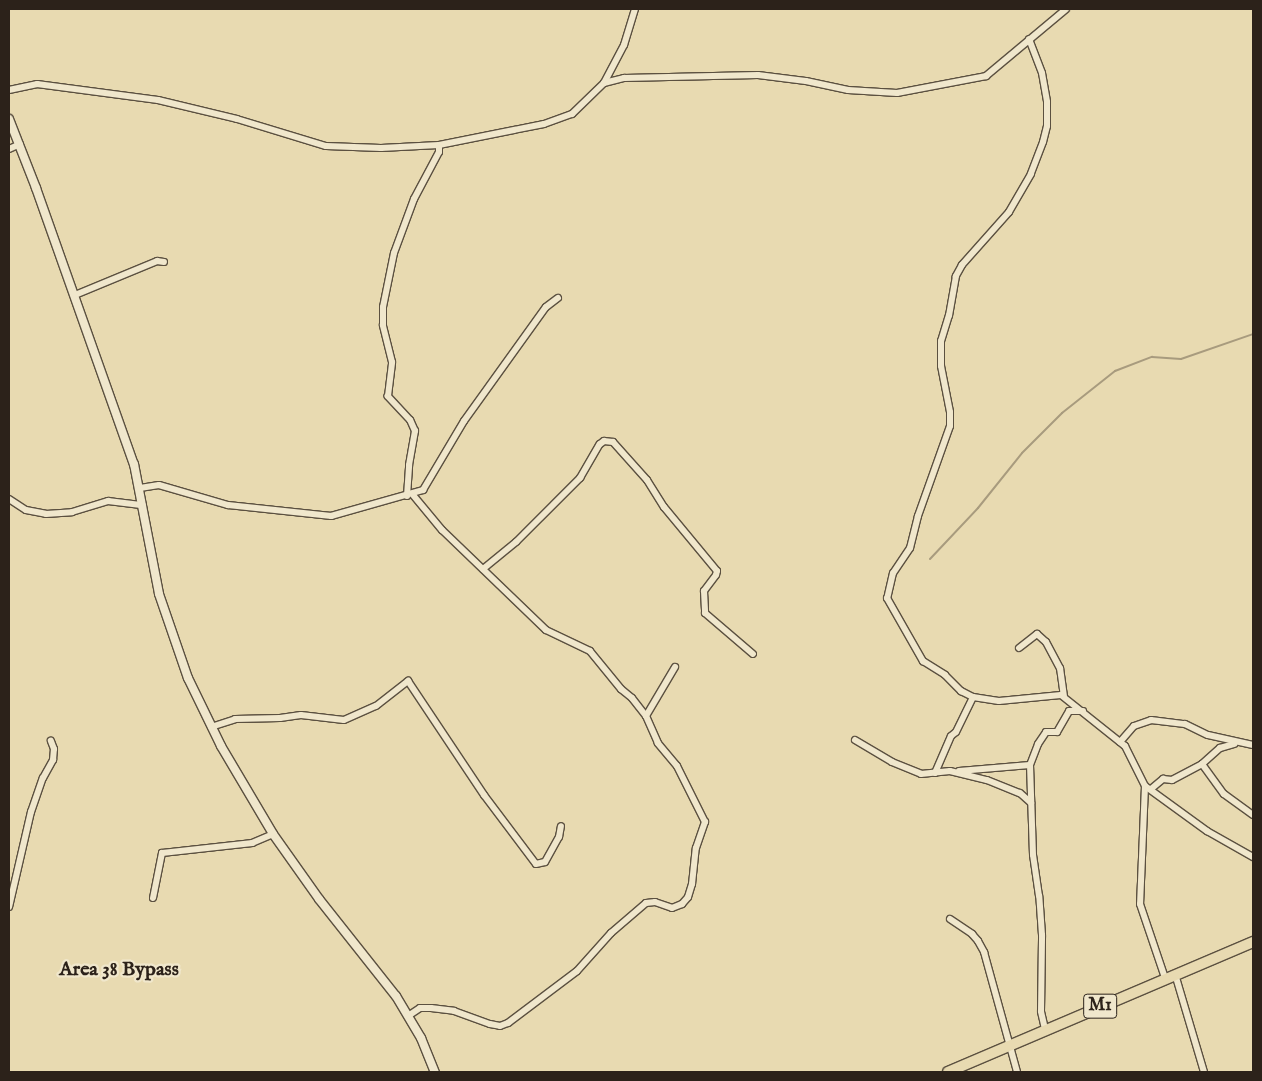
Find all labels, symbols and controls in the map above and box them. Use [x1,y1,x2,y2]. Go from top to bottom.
district label: Area 38 Bypass [59,957,179,981]
road number: M1 [1082,990,1118,1021]

